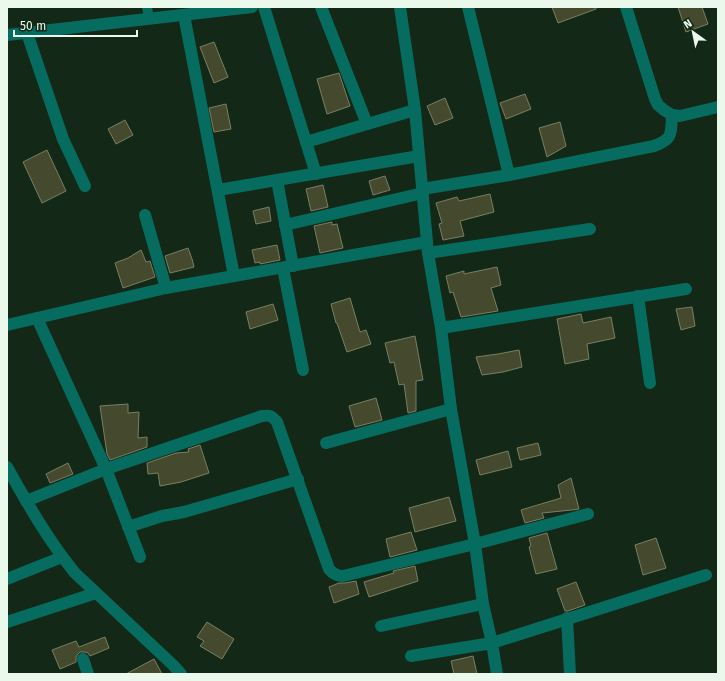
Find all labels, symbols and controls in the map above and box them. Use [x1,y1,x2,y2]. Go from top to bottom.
scale bar [14,12,137,38]
north arrow [673,12,713,52]
text: N [681,17,694,31]
text: 50 m [20,19,46,33]

